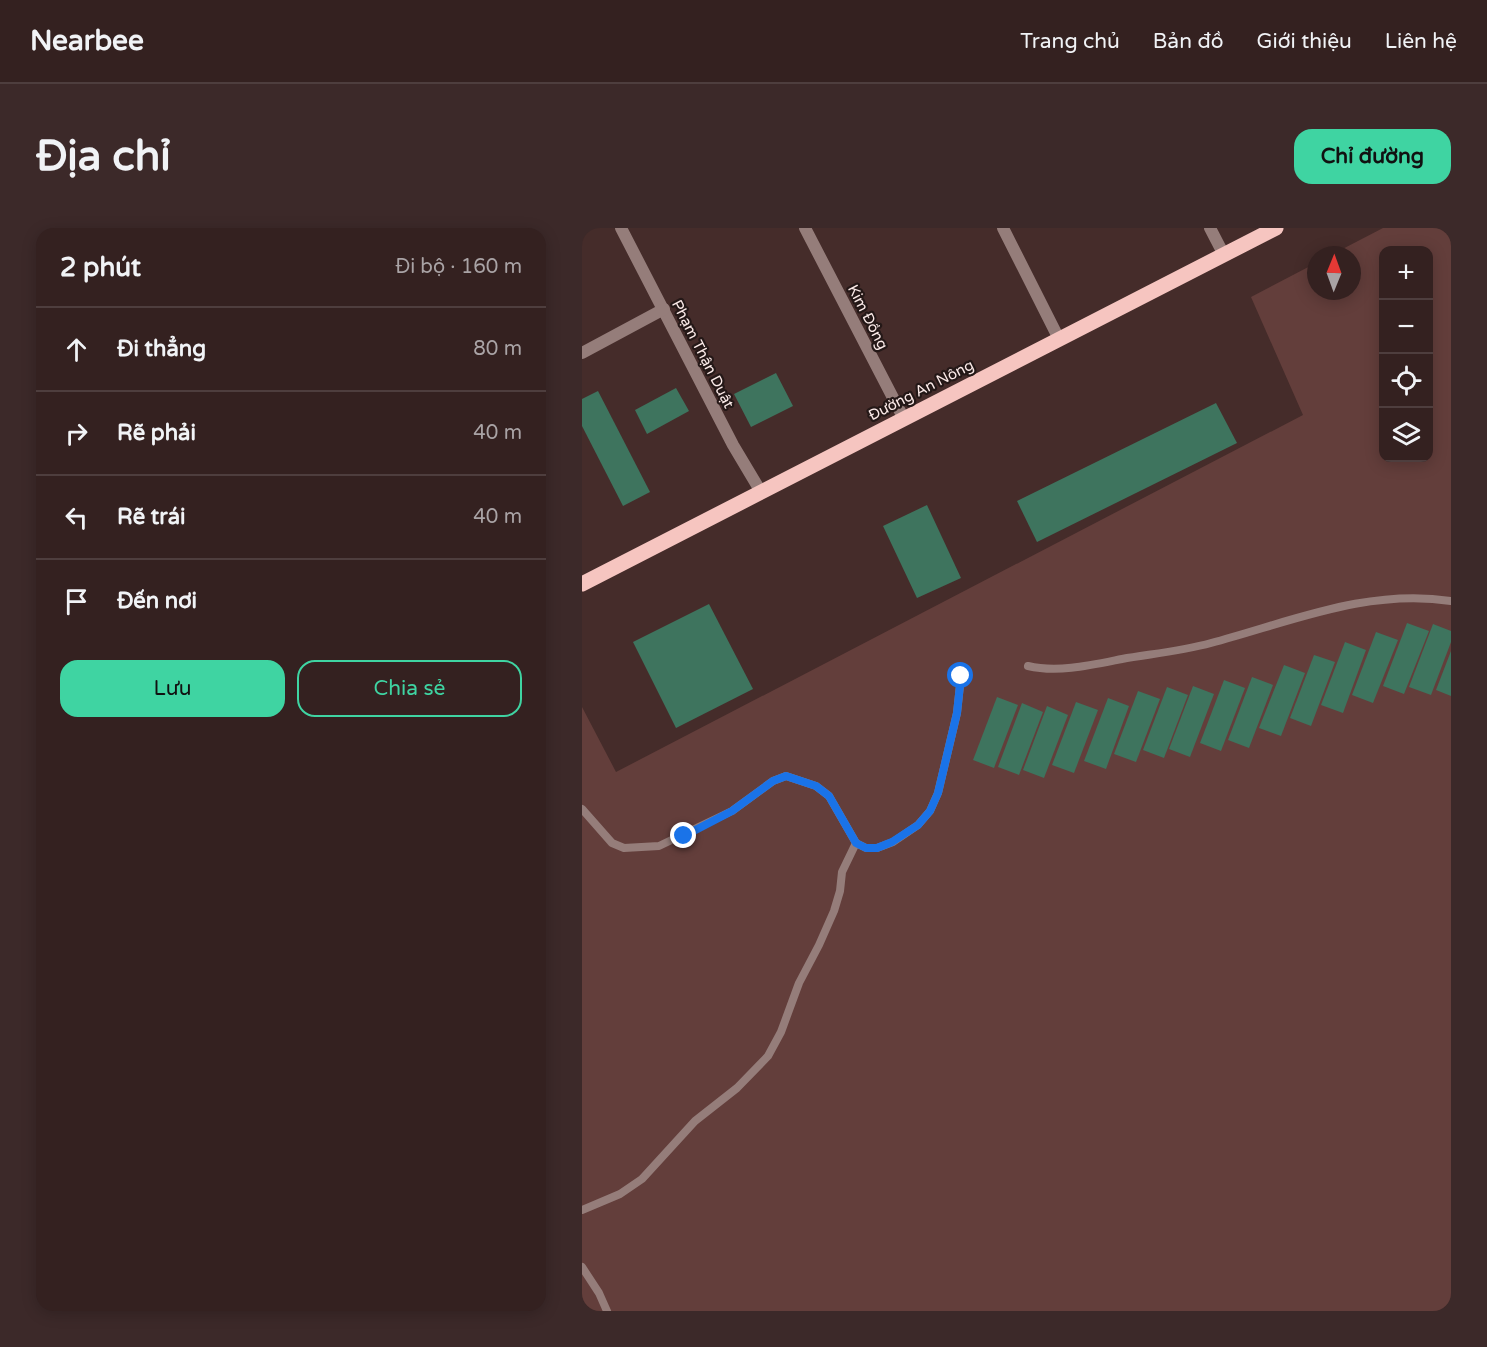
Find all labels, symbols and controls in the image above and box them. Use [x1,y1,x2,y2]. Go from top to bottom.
text: Nearbee [30,24,144,58]
text: Trang chủ [1020,29,1120,54]
text: Bản đồ [1153,29,1224,54]
text: Giới thiệu [1257,29,1352,54]
text: Liên hệ [1385,29,1457,54]
button: Chỉ đường [1294,129,1451,184]
text: Địa chỉ [36,131,171,182]
north arrow [1307,246,1361,300]
map controls [1379,246,1433,462]
button: + [1379,246,1433,300]
text: 2 phút [60,252,141,283]
text: Đi bộ · 160 m [395,255,522,279]
street label: Kim Đồng [844,282,892,352]
street label: Phạm Thận Duật [668,297,738,411]
button: − [1379,300,1433,354]
icon: ahead [60,333,93,366]
text: Đi thẳng [117,336,206,362]
text: 80 m [473,337,522,361]
button: locate [1379,354,1433,408]
street label: Đường An Nông [865,356,977,424]
button: layers [1379,408,1433,462]
icon: right [60,417,93,450]
text: Rẽ phải [117,420,196,446]
text: 40 m [473,421,522,445]
icon: left [60,501,93,534]
text: Rẽ trái [117,504,186,530]
text: 40 m [473,505,522,529]
icon: arrive [60,585,93,618]
text: Đến nơi [117,588,197,614]
button: Lưu [60,660,285,717]
button: Chia sẻ [297,660,522,717]
route start [947,662,973,688]
route end [670,822,696,848]

